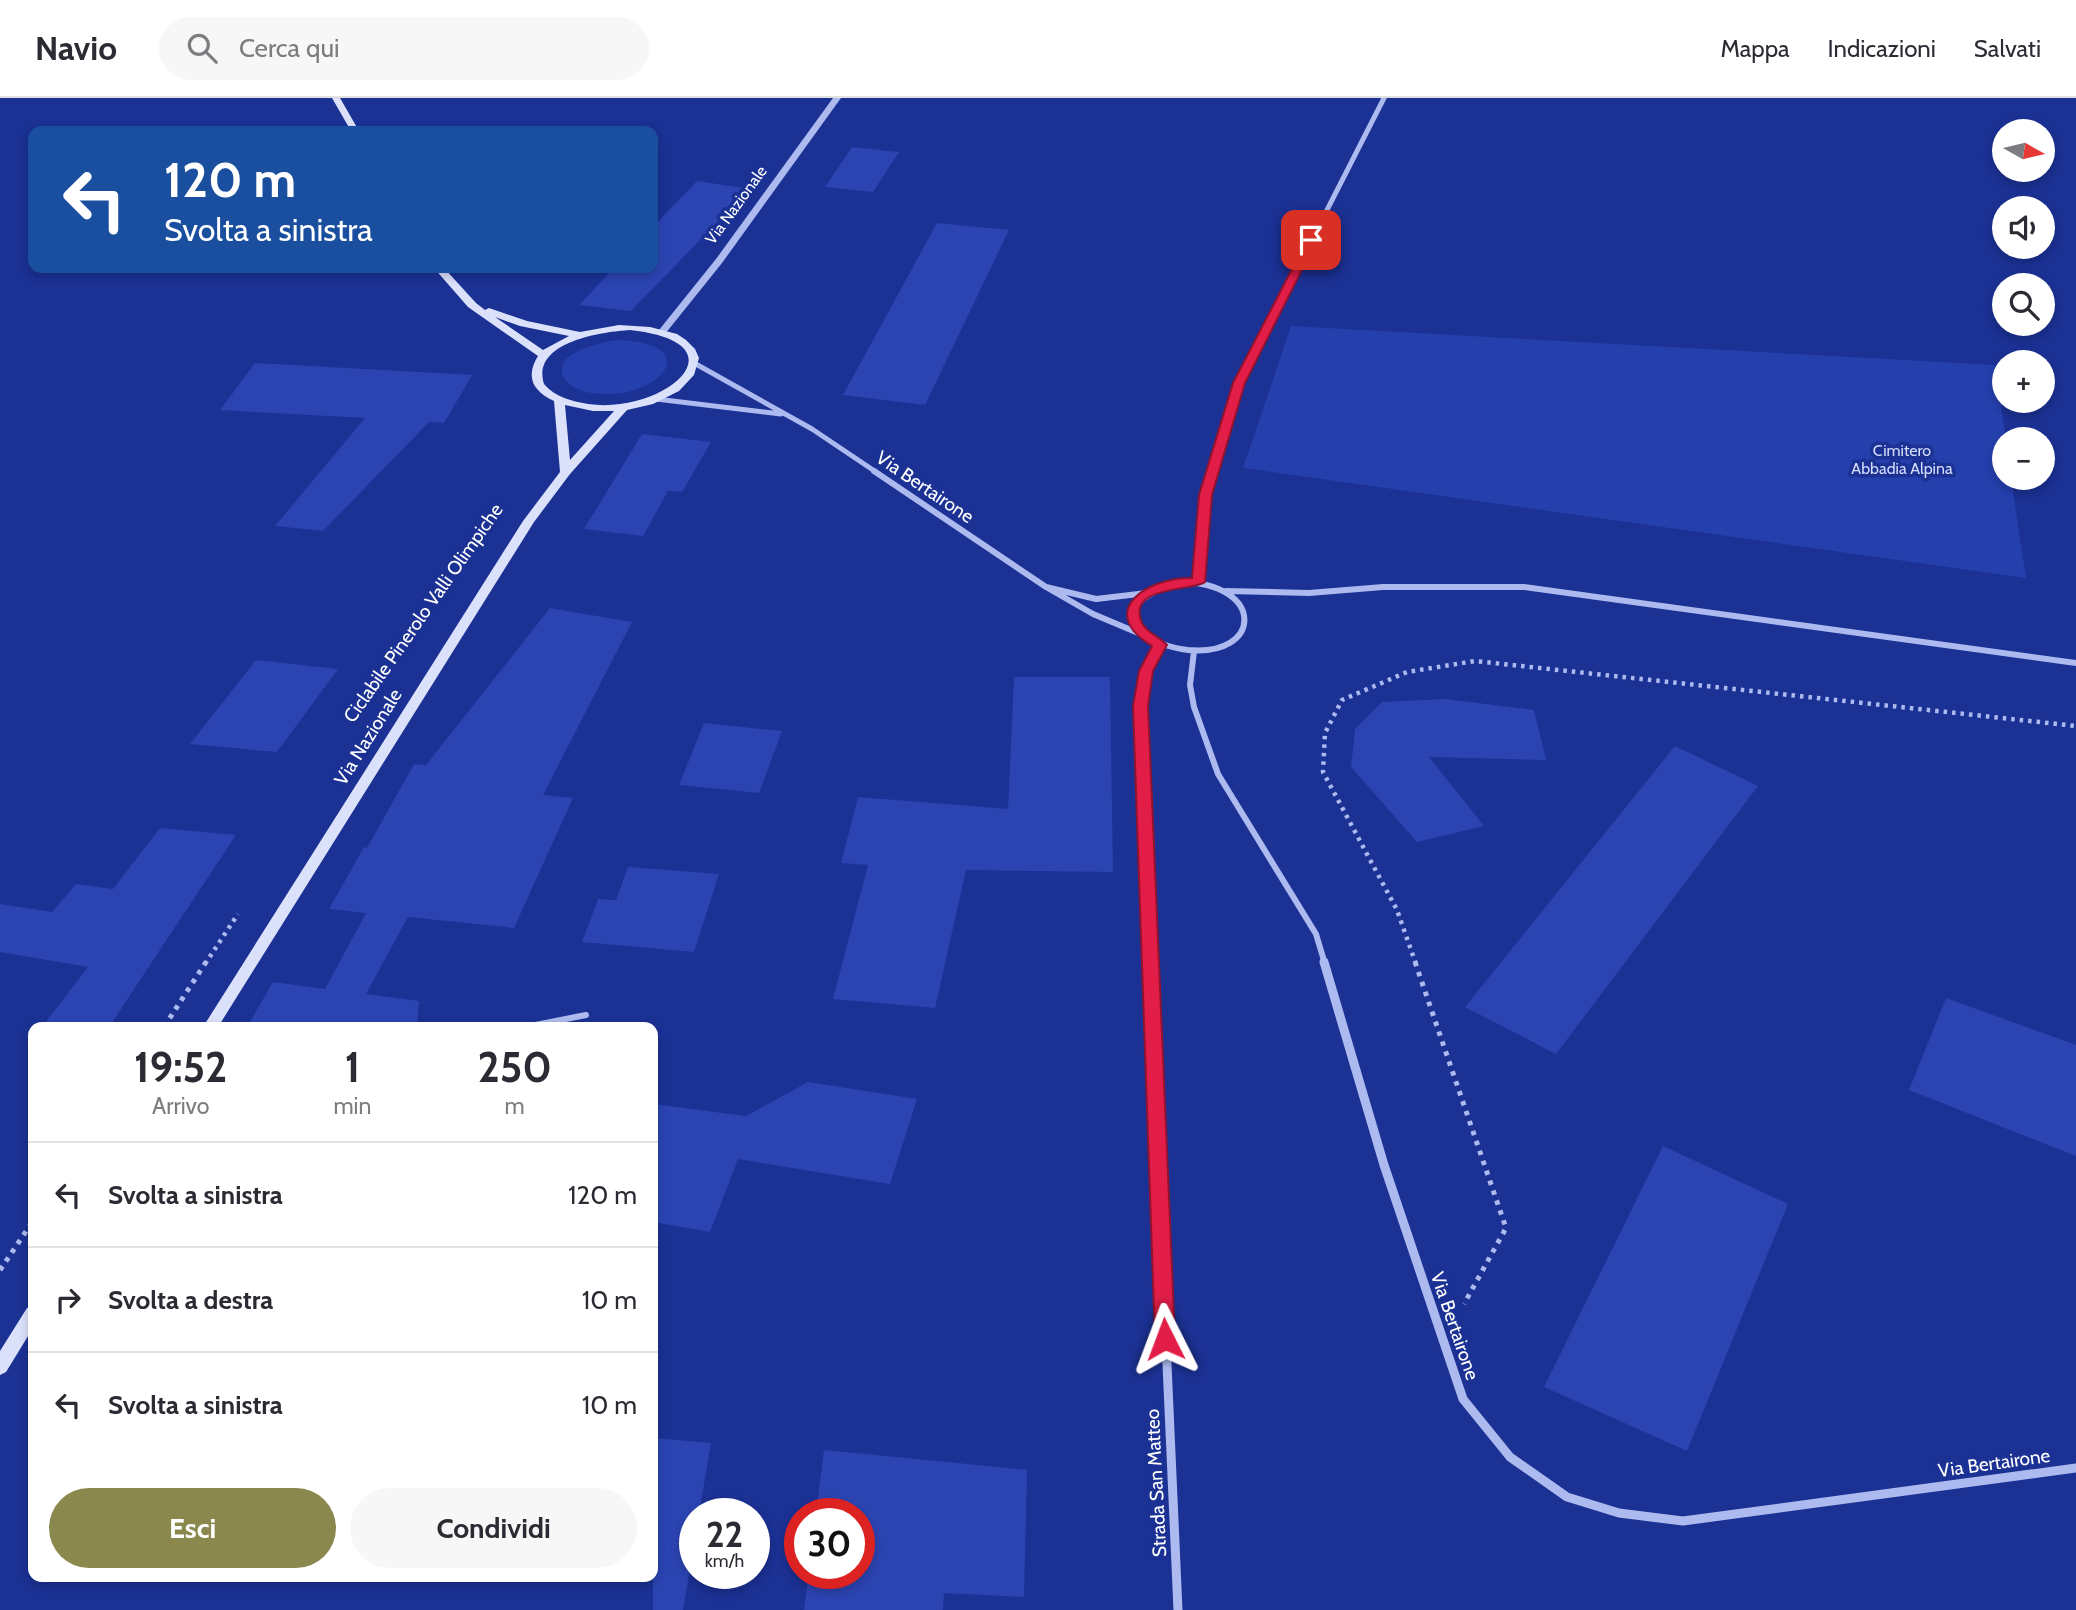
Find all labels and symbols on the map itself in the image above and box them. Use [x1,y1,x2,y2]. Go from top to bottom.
north arrow [1992,119,2054,182]
street label: Via Nazionale [701,162,771,248]
pin [1281,210,1341,270]
park label: Cimitero Abbadia Alpina [1851,441,1953,478]
street label: Via Bertairone [872,446,979,528]
street label: Ciclabile Pinerolo Valli Olimpiche [338,499,508,727]
street label: Via Nazionale [329,684,407,790]
street label: Via Bertairone [1426,1269,1484,1383]
position arrow [1128,1302,1202,1376]
street label: Strada San Matteo [1141,1408,1171,1558]
street label: Via Bertairone [1936,1444,2052,1482]
speed limit sign: 30 [784,1498,875,1589]

